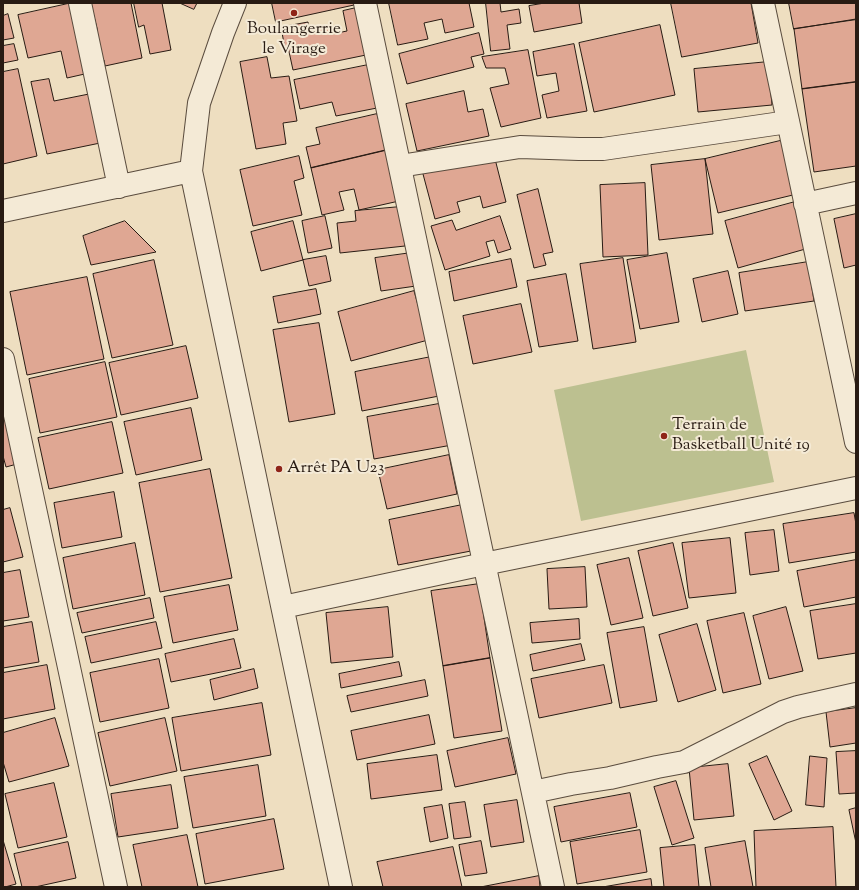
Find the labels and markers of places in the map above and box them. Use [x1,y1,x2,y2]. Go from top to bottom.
marker: Boulangerrie le Virage [289,8,299,18]
place label: Boulangerrie le Virage [247,20,341,60]
place label: Terrain de Basketball Unité 19 [672,416,810,456]
marker: Terrain de Basketball Unité 19 [659,431,669,441]
place label: Arrêt PA U23 [287,459,384,479]
marker: Arrêt PA U23 [274,464,284,474]

